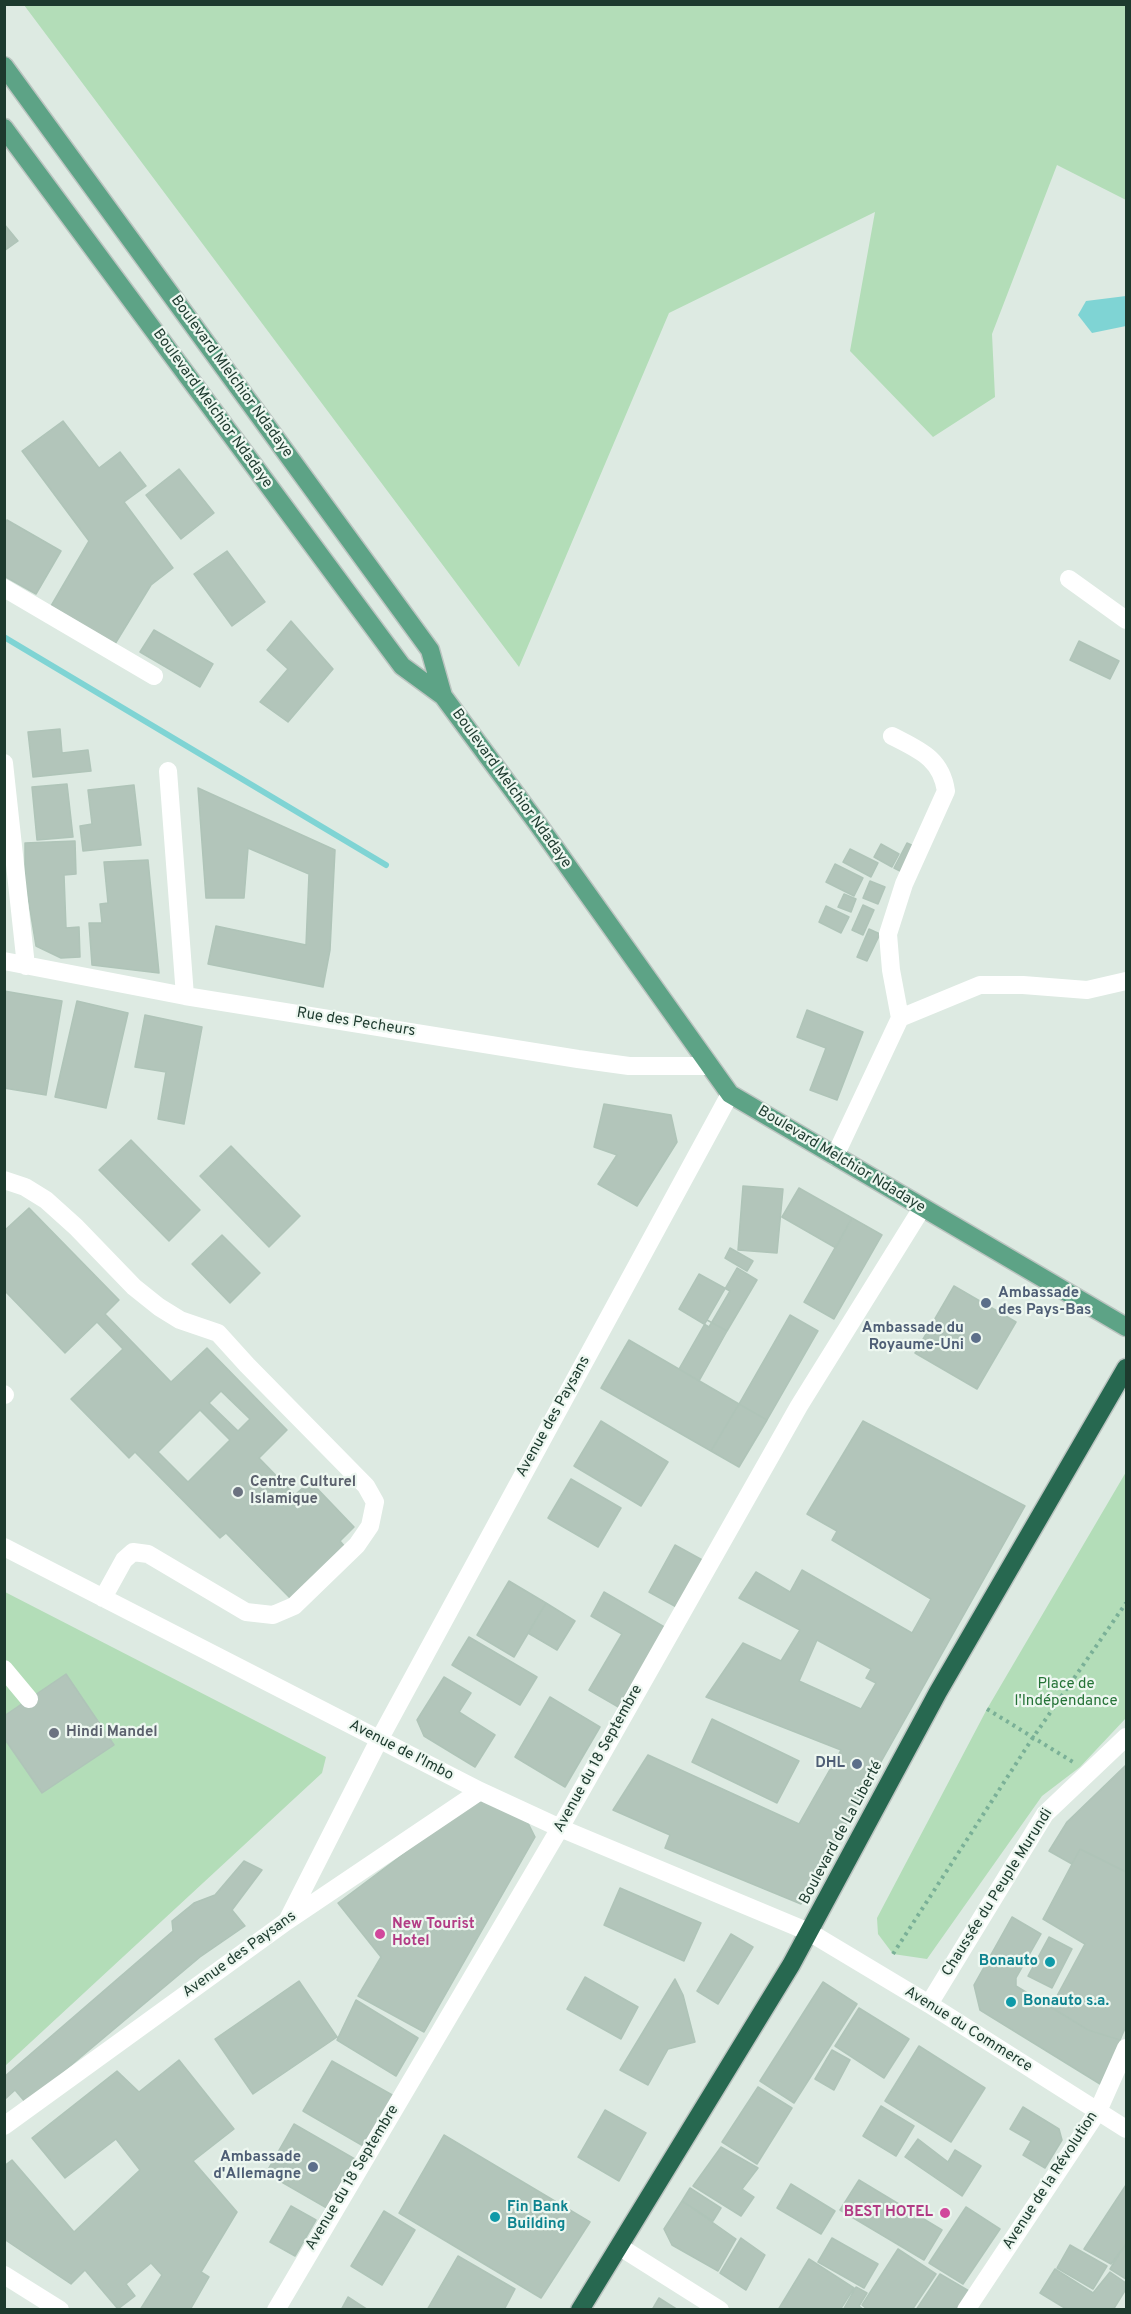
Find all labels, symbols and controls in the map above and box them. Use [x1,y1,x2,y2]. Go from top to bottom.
street label: Boulevard Mlelchior Ndadaye [166,292,296,462]
street label: Boulevard Melchior Ndadaye [148,326,276,492]
street label: Boulevard Melchior Ndadaye [447,706,575,872]
street label: Rue des Pecheurs [295,1005,417,1041]
street label: Boulevard Melchior Ndadaye [754,1103,928,1217]
place label: Ambassade des Pays-Bas [998,1285,1091,1320]
marker: Ambassade des Pays-Bas [979,1296,993,1310]
place label: Ambassade du Royaume-Uni [862,1320,964,1355]
marker: Ambassade du Royaume-Uni [969,1331,983,1345]
street label: Avenue des Paysans [513,1353,595,1481]
place label: Centre Culturel Islamique [250,1474,356,1509]
marker: Centre Culturel Islamique [231,1485,245,1499]
park label: Place de l'Indépendance [1014,1676,1118,1711]
street label: Avenue du 18 Septembre [551,1682,647,1836]
street label: Avenue de l'Imbo [346,1717,456,1785]
place label: Hindi Mandel [66,1724,158,1742]
marker: Hindi Mandel [47,1726,61,1740]
place label: DHL [815,1755,845,1773]
marker: DHL [850,1757,864,1771]
street label: Boulevard de La Liberté [797,1758,887,1908]
street label: Chaussée du Peuple Murundi [939,1806,1057,1980]
street label: Avenue des Paysans [180,1908,300,2002]
place label: New Tourist Hotel [392,1916,475,1951]
marker: New Tourist Hotel [373,1927,387,1941]
place label: Bonauto [979,1953,1038,1971]
marker: Bonauto [1043,1955,1057,1969]
street label: Avenue du Commerce [901,1983,1035,2077]
place label: Bonauto s.a. [1023,1993,1109,2011]
marker: Bonauto s.a. [1004,1995,1018,2009]
street label: Avenue du 18 Septembre [303,2102,403,2254]
street label: Avenue de la Révolution [1000,2109,1102,2253]
place label: Ambassade d'Allemagne [213,2149,301,2184]
marker: Ambassade d'Allemagne [306,2160,320,2174]
place label: Fin Bank Building [507,2199,569,2234]
place label: BEST HOTEL [844,2204,933,2222]
marker: BEST HOTEL [938,2206,952,2220]
marker: Fin Bank Building [488,2210,502,2224]

